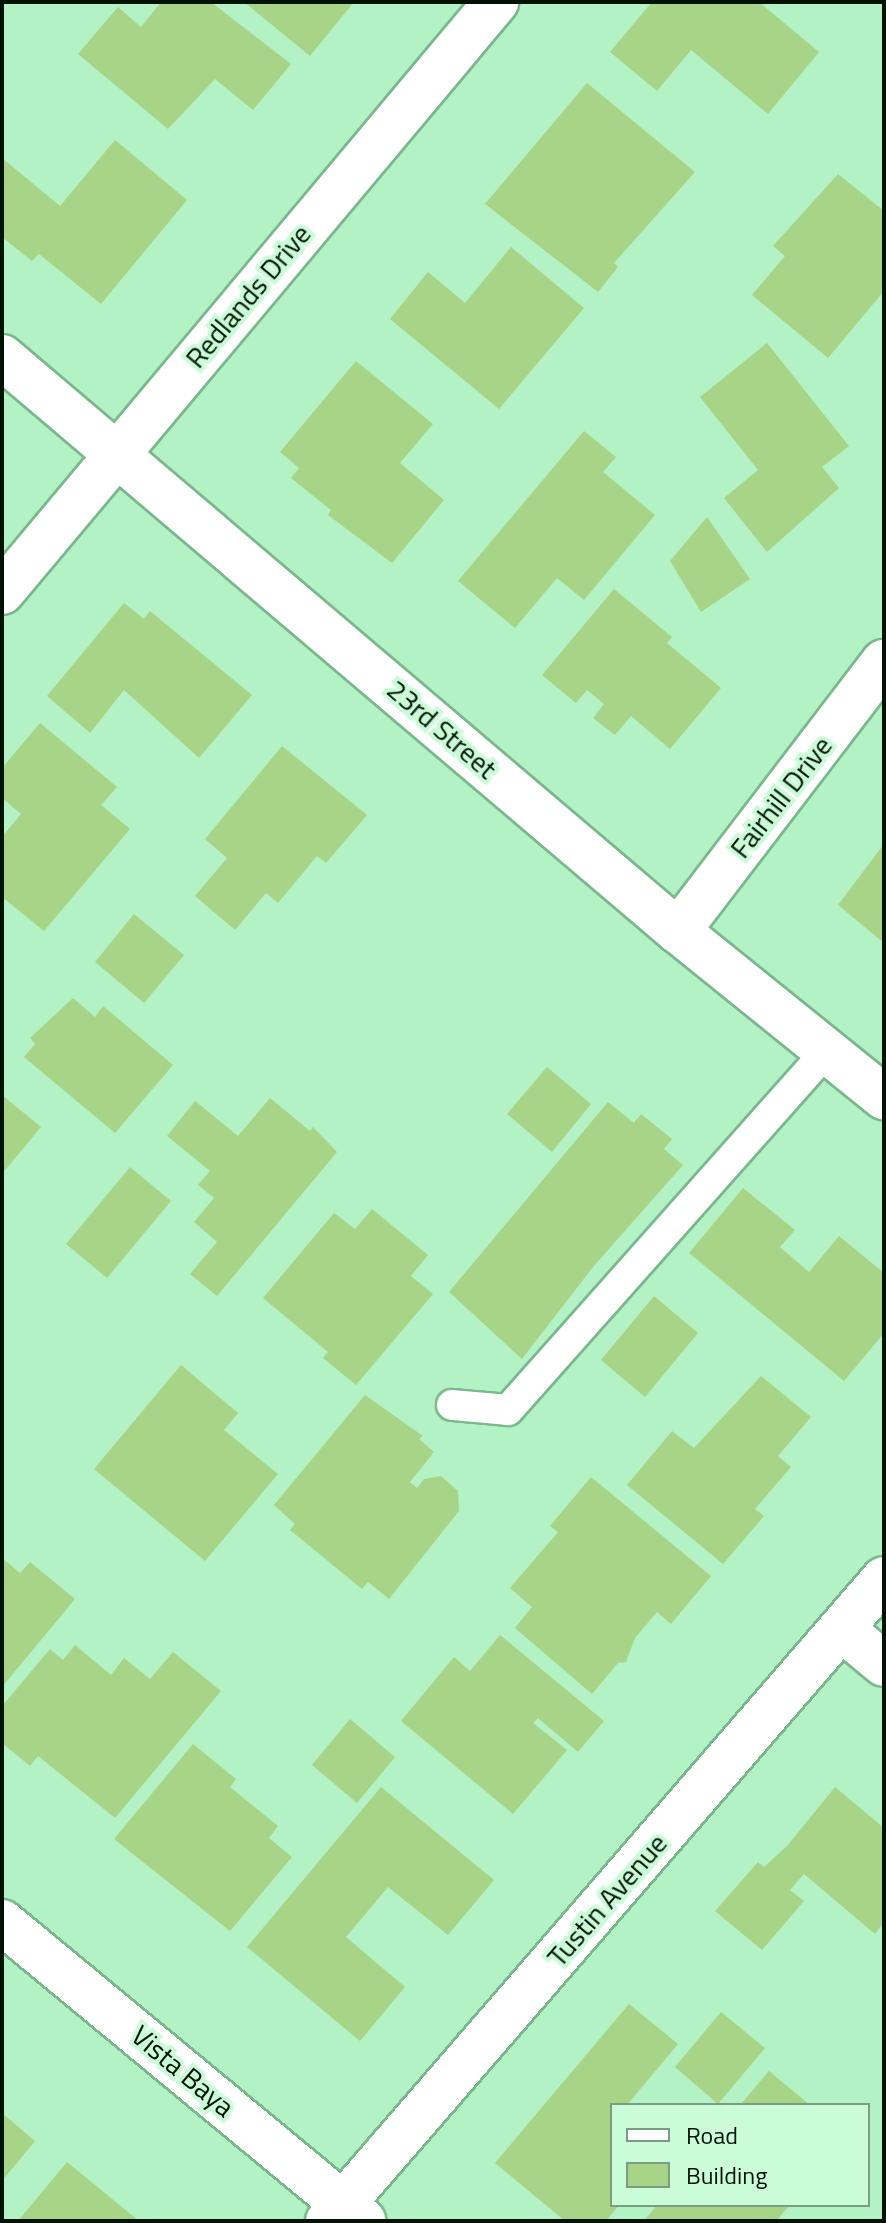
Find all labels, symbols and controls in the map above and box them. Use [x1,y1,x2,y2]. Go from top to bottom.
street label: Redlands Drive [178,218,318,374]
street label: 23rd Street [380,672,504,786]
street label: Fairhill Drive [723,729,839,865]
street label: Tustin Avenue [540,1827,674,1973]
street label: Vista Baya [125,2018,241,2124]
legend [610,2103,870,2207]
text: Road [686,2117,738,2153]
text: Building [686,2157,768,2193]

